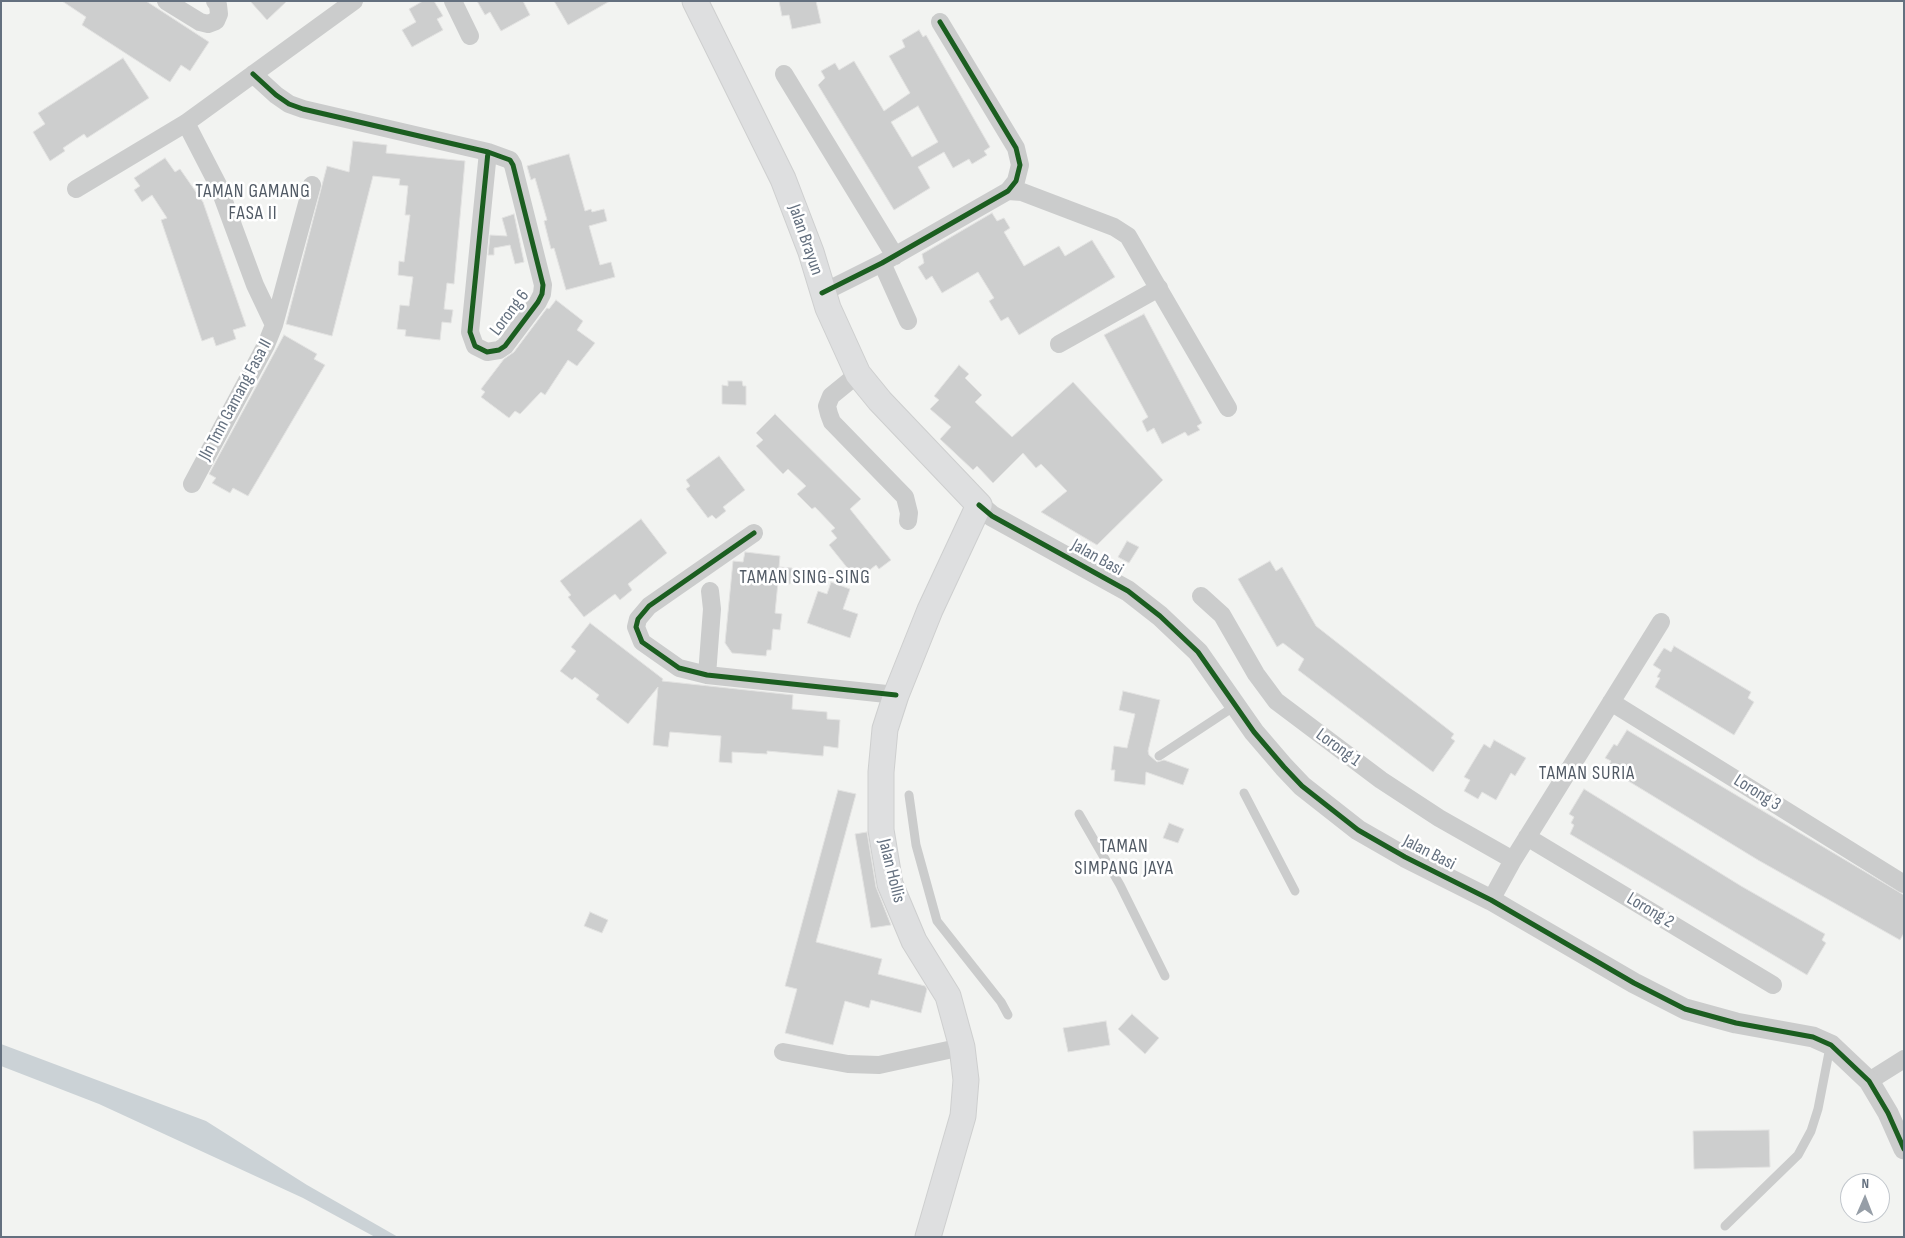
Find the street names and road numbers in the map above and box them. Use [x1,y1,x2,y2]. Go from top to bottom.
street label: Jalan Brayun [783,202,827,278]
street label: Lorong 6 [486,286,534,340]
street label: Jln Tmn Gamang Fasa II [195,335,277,465]
street label: Jalan Basi [1067,535,1127,581]
street label: Lorong 1 [1311,724,1365,772]
street label: Lorong 3 [1729,770,1785,816]
street label: Jalan Basi [1399,831,1459,875]
street label: Jalan Hollis [873,837,909,905]
street label: Lorong 2 [1622,888,1678,934]

